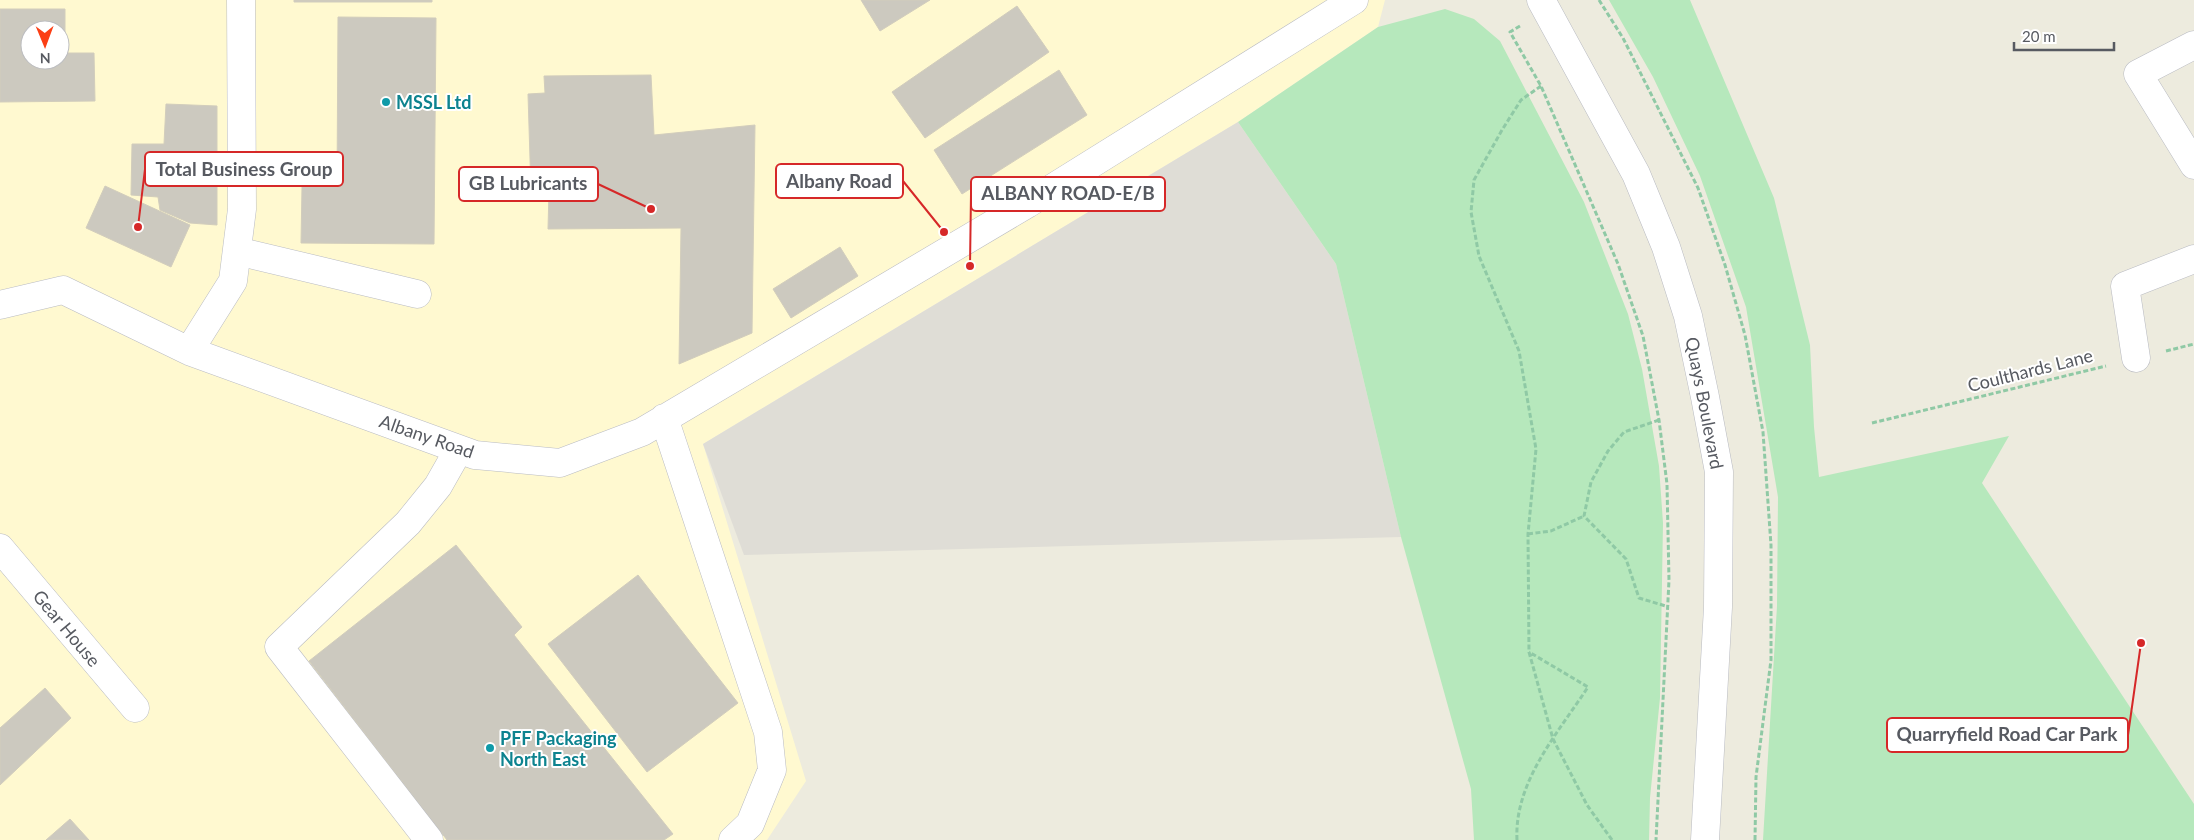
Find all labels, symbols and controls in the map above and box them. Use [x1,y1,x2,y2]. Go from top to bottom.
north arrow [20,20,70,70]
scale bar [2014,20,2114,52]
text: 20 m [2022,27,2056,45]
text: N [40,50,51,67]
place label: MSSL Ltd [396,91,471,113]
marker: MSSL Ltd [380,96,392,108]
callout: Total Business Group [145,152,343,186]
text: Total Business Group [155,157,333,180]
callout: Albany Road [776,164,903,198]
callout: GB Lubricants [459,167,598,201]
text: Albany Road [785,169,892,192]
text: GB Lubricants [469,171,587,194]
callout: ALBANY ROAD-E/B [971,177,1165,211]
text: ALBANY ROAD-E/B [980,181,1155,204]
street label: Quays Boulevard [1681,335,1729,471]
street label: Coulthards Lane [1965,344,2095,396]
street label: Albany Road [377,410,477,462]
street label: Gear House [29,585,105,671]
callout: Quarryfield Road Car Park [1887,718,2128,752]
text: Quarryfield Road Car Park [1897,722,2118,745]
place label: PFF Packaging North East [500,727,617,770]
marker: PFF Packaging North East [484,742,496,754]

